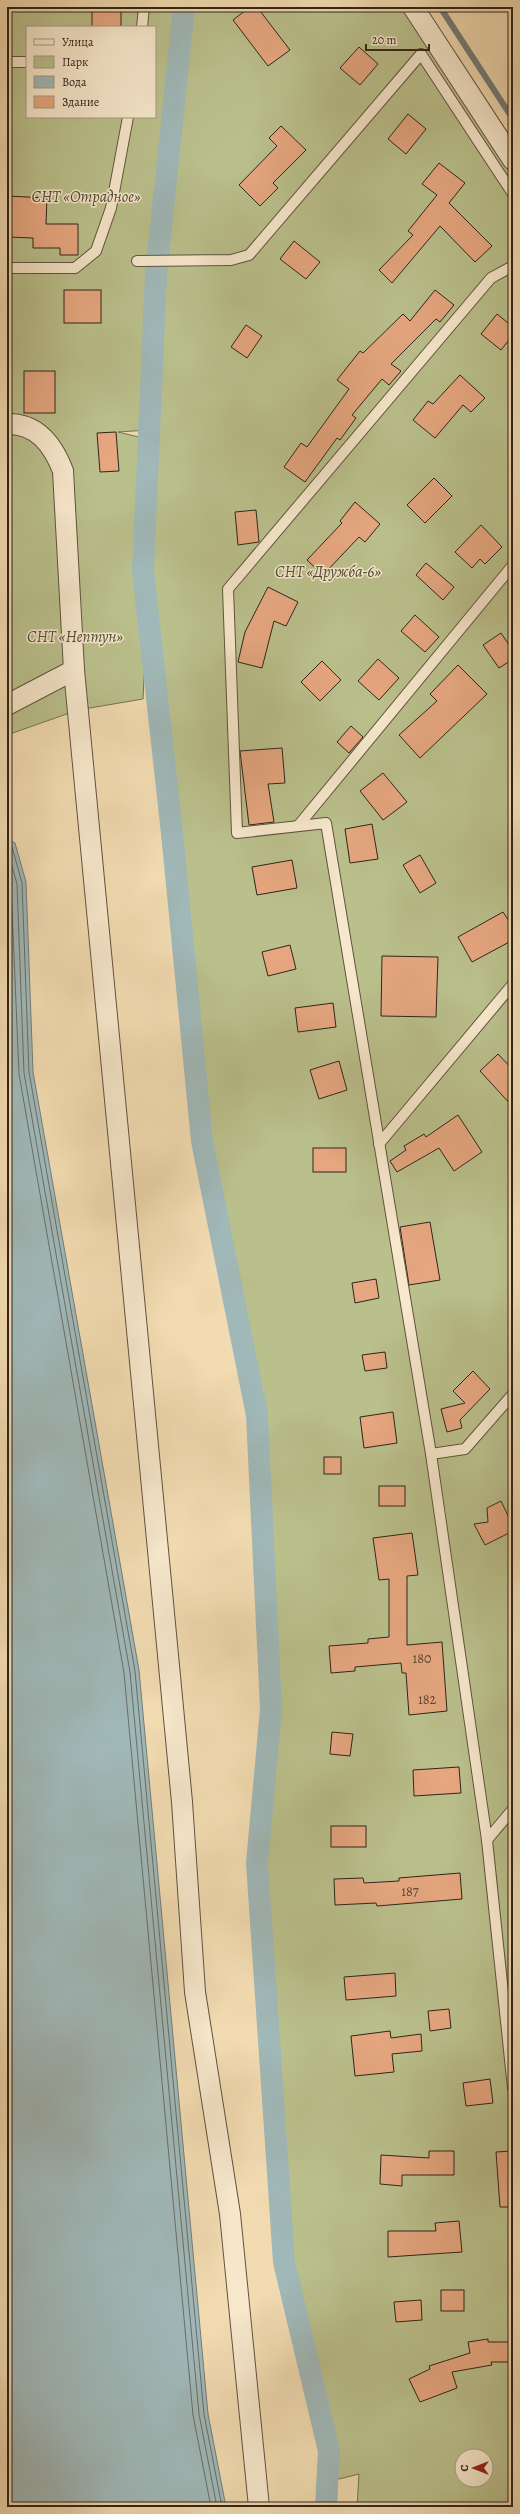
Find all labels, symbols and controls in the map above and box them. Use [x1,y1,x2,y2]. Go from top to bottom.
legend [26,26,156,118]
scale bar [366,26,429,52]
text: 20 m [372,32,396,48]
text: Улица [62,34,94,50]
text: Парк [62,54,88,70]
text: Вода [62,74,87,90]
text: Здание [62,94,99,110]
park label: СНТ «Отрадное» [31,186,141,208]
park label: СНТ «Дружба-6» [275,561,382,583]
park label: СНТ «Нептун» [27,626,124,648]
house number: 180 [412,1649,432,1668]
house number: 182 [418,1690,436,1709]
house number: 187 [401,1882,419,1901]
north arrow [454,2448,494,2488]
text: С [457,2464,472,2471]

